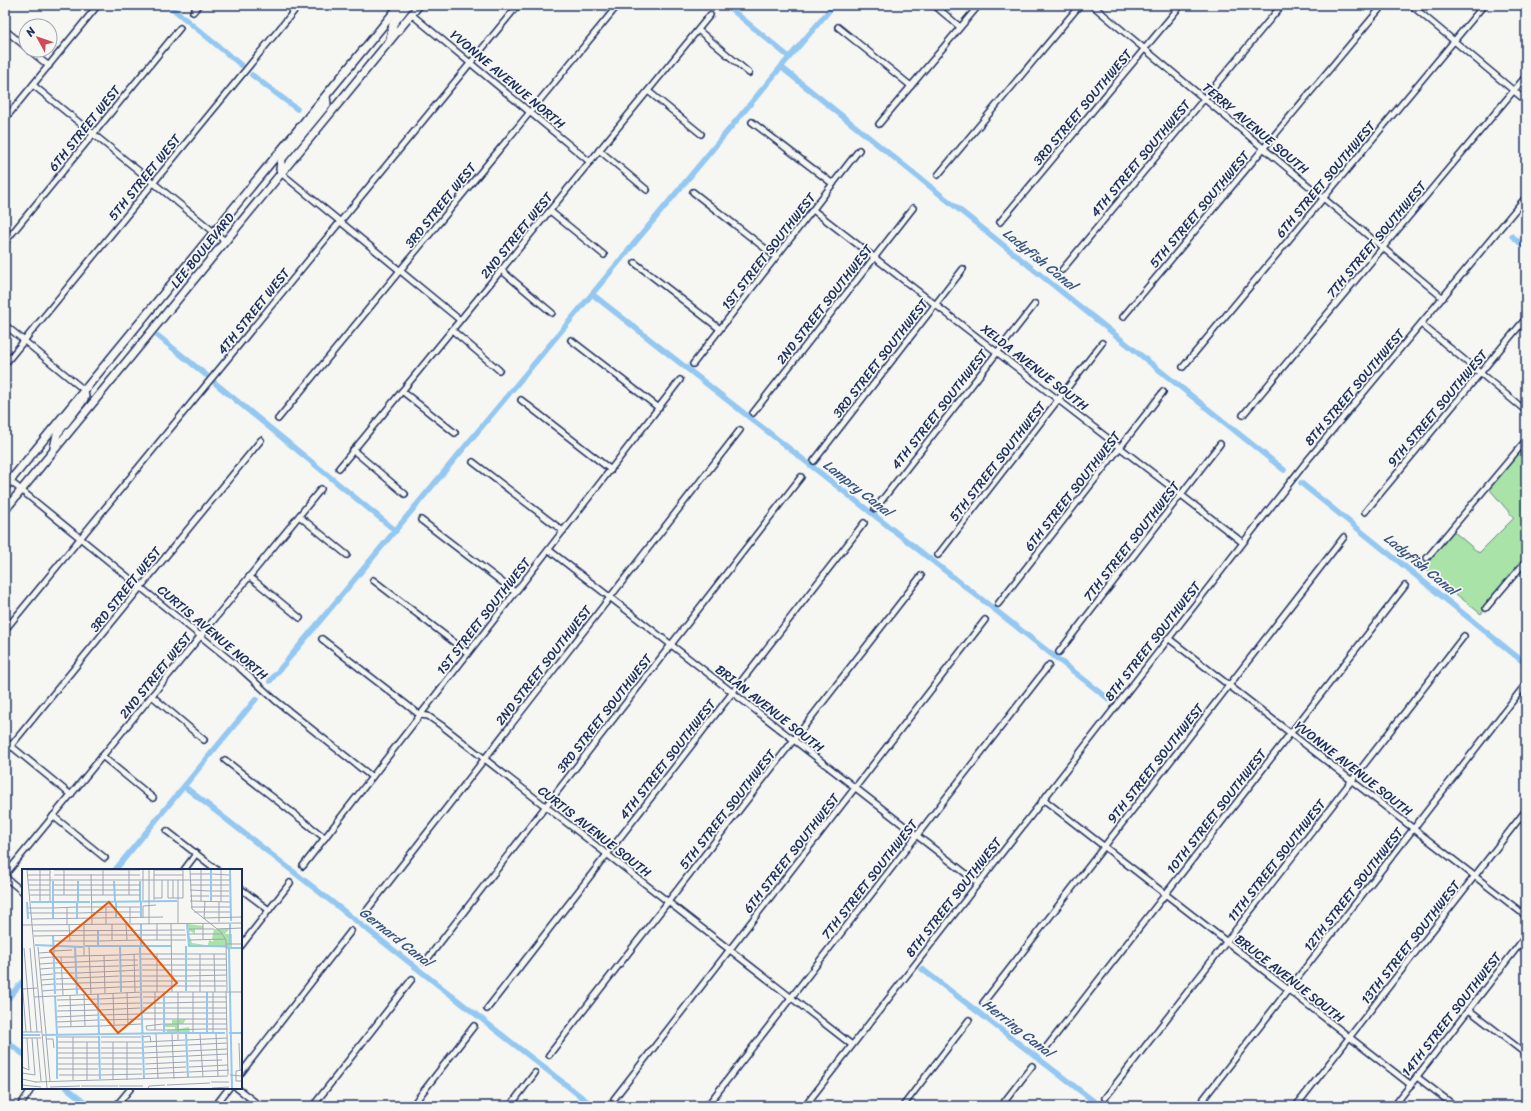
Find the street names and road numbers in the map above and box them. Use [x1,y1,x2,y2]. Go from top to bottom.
street label: YVONNE AVENUE NORTH [445,24,571,135]
street label: 3RD STREET SOUTHWEST [1027,43,1139,171]
street label: TERRY AVENUE SOUTH [1197,77,1314,180]
street label: 6TH STREET WEST [42,79,127,176]
street label: 4TH STREET SOUTHWEST [1084,93,1198,222]
street label: 6TH STREET SOUTHWEST [1269,115,1382,243]
street label: 5TH STREET WEST [102,128,188,226]
street label: 5TH STREET SOUTHWEST [1143,144,1257,273]
street label: 3RD STREET WEST [399,156,483,253]
street label: 7TH STREET SOUTHWEST [1320,175,1433,303]
street label: 2ND STREET WEST [474,186,560,284]
street label: 1ST STREET SOUTHWEST [715,186,823,315]
street label: LEE BOULEVARD [164,207,241,293]
street label: 2ND STREET SOUTHWEST [770,238,880,369]
street label: 4TH STREET WEST [211,262,297,360]
street label: 3RD STREET SOUTHWEST [826,293,935,423]
street label: XELDA AVENUE SOUTH [975,317,1094,417]
street label: 8TH STREET SOUTHWEST [1298,322,1411,451]
street label: 4TH STREET SOUTHWEST [885,343,995,474]
street label: 9TH STREET SOUTHWEST [1381,343,1495,472]
street label: 5TH STREET SOUTHWEST [943,395,1053,526]
street label: 6TH STREET SOUTHWEST [1018,425,1128,556]
street label: 7TH STREET SOUTHWEST [1077,475,1187,606]
street label: 3RD STREET WEST [84,540,168,637]
street label: 1ST STREET SOUTHWEST [430,551,538,680]
street label: 8TH STREET SOUTHWEST [1098,575,1208,706]
street label: CURTIS AVENUE NORTH [152,579,274,686]
street label: 2ND STREET SOUTHWEST [489,599,599,730]
street label: 2ND STREET WEST [113,626,199,724]
street label: 3RD STREET SOUTHWEST [550,648,659,778]
street label: BRIAN AVENUE SOUTH [710,658,830,759]
street label: 4TH STREET SOUTHWEST [613,693,723,824]
street label: 9TH STREET SOUTHWEST [1101,697,1211,828]
street label: YVONNE AVENUE SOUTH [1290,715,1418,822]
street label: 5TH STREET SOUTHWEST [673,743,783,874]
street label: 10TH STREET SOUTHWEST [1160,743,1274,879]
street label: CURTIS AVENUE SOUTH [533,779,657,883]
street label: 6TH STREET SOUTHWEST [737,787,847,918]
street label: 11TH STREET SOUTHWEST [1221,793,1333,927]
street label: 7TH STREET SOUTHWEST [815,813,925,944]
street label: 12TH STREET SOUTHWEST [1297,821,1410,956]
street label: 8TH STREET SOUTHWEST [899,831,1009,962]
street label: 13TH STREET SOUTHWEST [1355,874,1467,1009]
street label: BRUCE AVENUE SOUTH [1230,928,1350,1029]
street label: 14TH STREET SOUTHWEST [1395,946,1509,1082]

